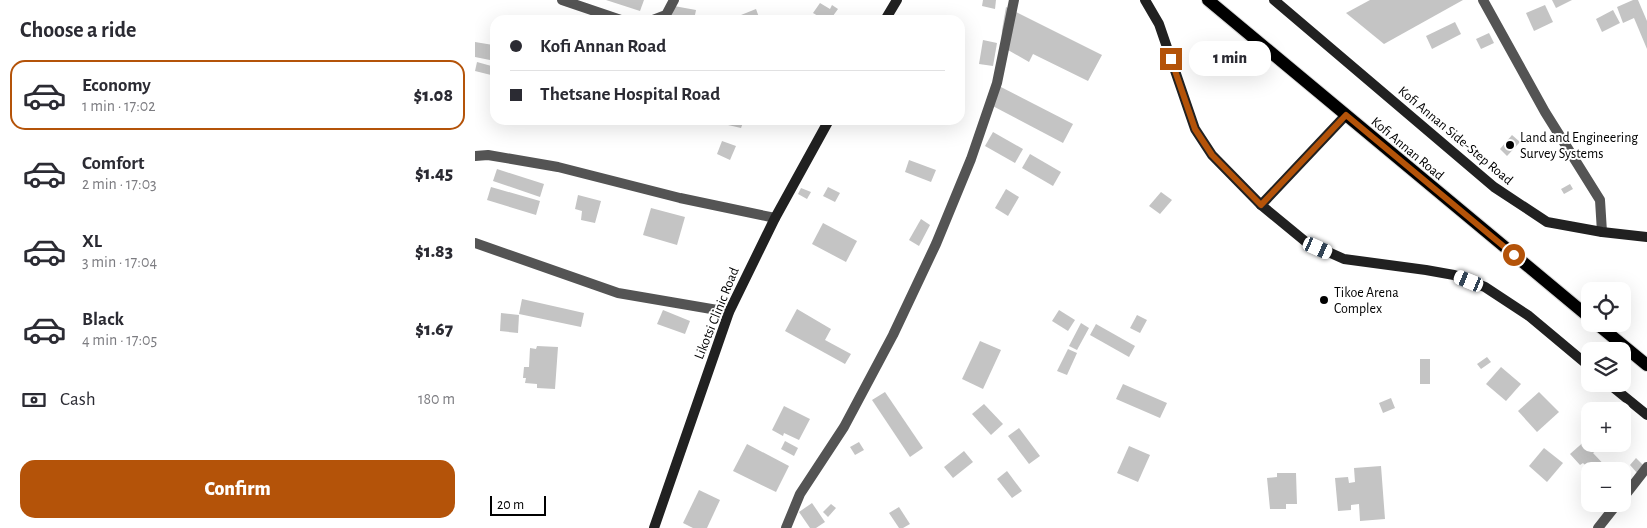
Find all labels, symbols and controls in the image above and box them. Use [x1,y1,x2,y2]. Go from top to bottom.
text: Choose a ride [20,19,136,41]
text: Kofi Annan Road [540,37,666,56]
callout: 1 min [1189,42,1271,76]
route end [1160,48,1182,70]
text: 1 min [1213,50,1247,66]
icon: car [22,73,67,118]
text: Economy [82,76,151,95]
street label: Kofi Annan Side-Step Road [1395,84,1515,188]
text: Thetsane Hospital Road [540,85,720,104]
text: $1.08 [414,86,453,105]
text: 1 min · 17:02 [82,98,156,114]
street label: Kofi Annan Road [1368,114,1446,183]
place label: Land and Engineering Survey Systems [1520,131,1638,161]
marker: Land and Engineering Survey Systems [1504,139,1516,151]
icon: car [22,151,67,196]
text: Comfort [82,154,144,173]
text: $1.45 [415,164,453,183]
text: 2 min · 17:03 [82,176,157,192]
icon: car [22,229,67,274]
text: XL [82,232,102,251]
car [1301,235,1334,261]
text: $1.83 [415,242,453,261]
route start [1503,244,1525,266]
text: 3 min · 17:04 [82,254,157,270]
street label: Likotsi Clinic Road [692,265,742,361]
car [1452,268,1485,294]
map controls [1581,282,1631,512]
button: locate [1581,282,1631,332]
place label: Tikoe Arena Complex [1334,286,1399,316]
marker: Tikoe Arena Complex [1318,294,1330,306]
icon: car [22,307,67,352]
text: Black [82,310,124,329]
text: $1.67 [415,320,453,339]
text: 4 min · 17:05 [82,332,157,348]
button: layers [1581,342,1631,392]
icon: cash [20,386,48,414]
text: Cash [60,390,96,409]
text: 180 m [418,391,455,407]
button: + [1581,402,1631,452]
button: Confirm [20,460,455,518]
button: − [1581,462,1631,512]
scale bar [490,493,546,516]
text: 20 m [497,498,524,512]

